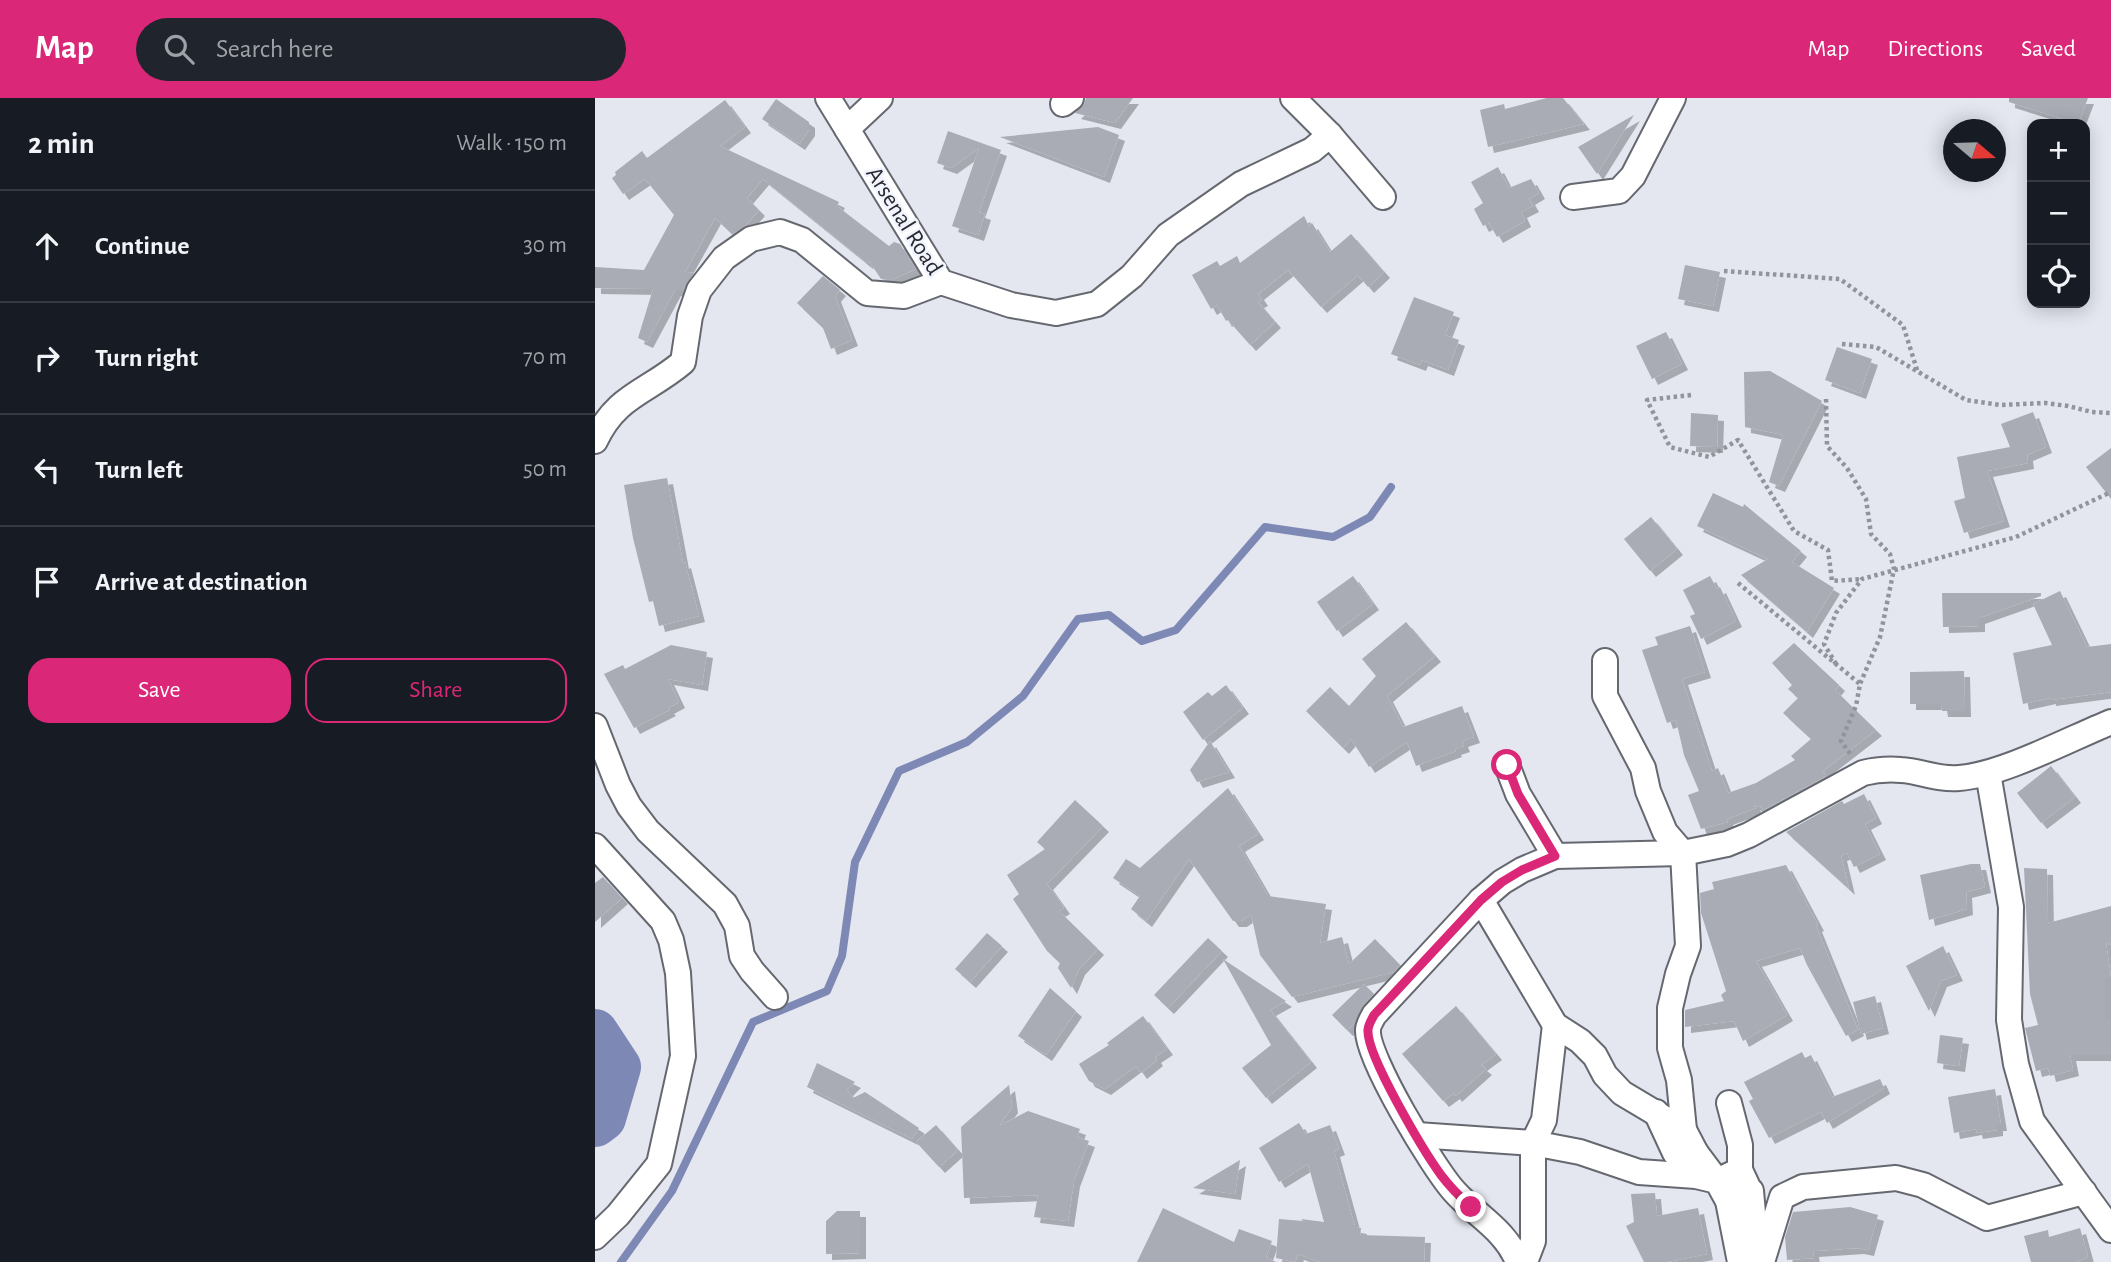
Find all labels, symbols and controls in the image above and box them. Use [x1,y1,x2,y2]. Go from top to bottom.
search box [136,18,626,81]
icon: search [160,30,198,68]
text: Map [35,32,94,65]
text: Search here [216,36,334,62]
text: Map [1807,37,1849,61]
text: Directions [1887,37,1983,61]
text: Saved [2021,37,2076,61]
north arrow [1943,119,2006,182]
map controls [2027,119,2090,308]
button: + [2027,119,2090,182]
text: 2 min [28,129,95,159]
text: Walk · 150 m [456,132,567,155]
street label: Arsenal Road [861,163,947,279]
button: − [2027,182,2090,245]
icon: ahead [28,227,66,265]
text: Continue [95,233,190,259]
text: 30 m [523,234,567,257]
button: locate [2027,245,2090,308]
icon: right [28,339,66,377]
text: Turn right [95,345,198,371]
text: 70 m [523,346,567,369]
icon: left [28,451,66,489]
text: Turn left [95,457,183,483]
text: 50 m [523,458,567,481]
icon: arrive [28,563,66,601]
text: Arrive at destination [95,569,308,595]
button: Save [28,658,291,723]
button: Share [305,658,567,723]
route start [1491,749,1522,780]
route end [1455,1191,1486,1222]

